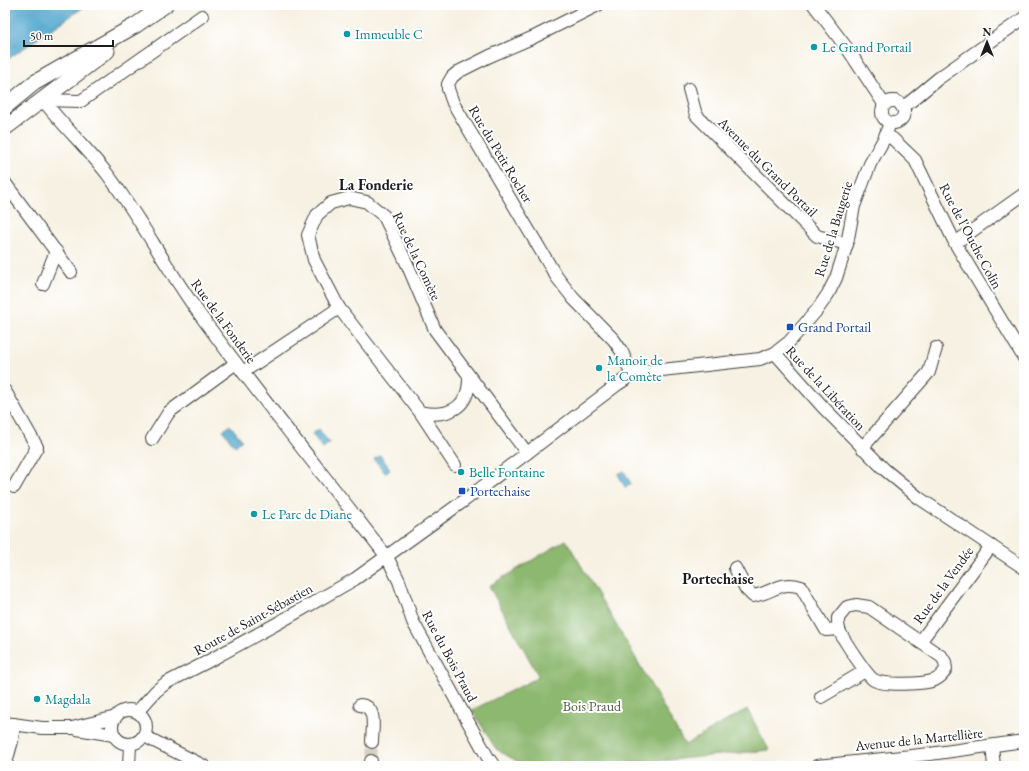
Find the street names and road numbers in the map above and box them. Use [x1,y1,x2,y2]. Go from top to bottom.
street label: Rue du Petit Rocher [465,102,537,206]
street label: Avenue du Grand Portail [714,113,822,221]
street label: Rue de la Baugerie [810,179,856,279]
street label: Rue de l'Ouche Colin [936,180,1007,292]
street label: Rue de la Comète [389,209,446,304]
street label: Rue de la Fonderie [187,275,261,367]
street label: Rue de la Libération [782,342,870,435]
street label: Rue de la Vendée [909,542,977,627]
street label: Route de Saint-Sébastien [190,579,316,659]
street label: Rue du Bois Praud [418,607,482,706]
street label: Avenue de la Martellière [853,723,984,755]

